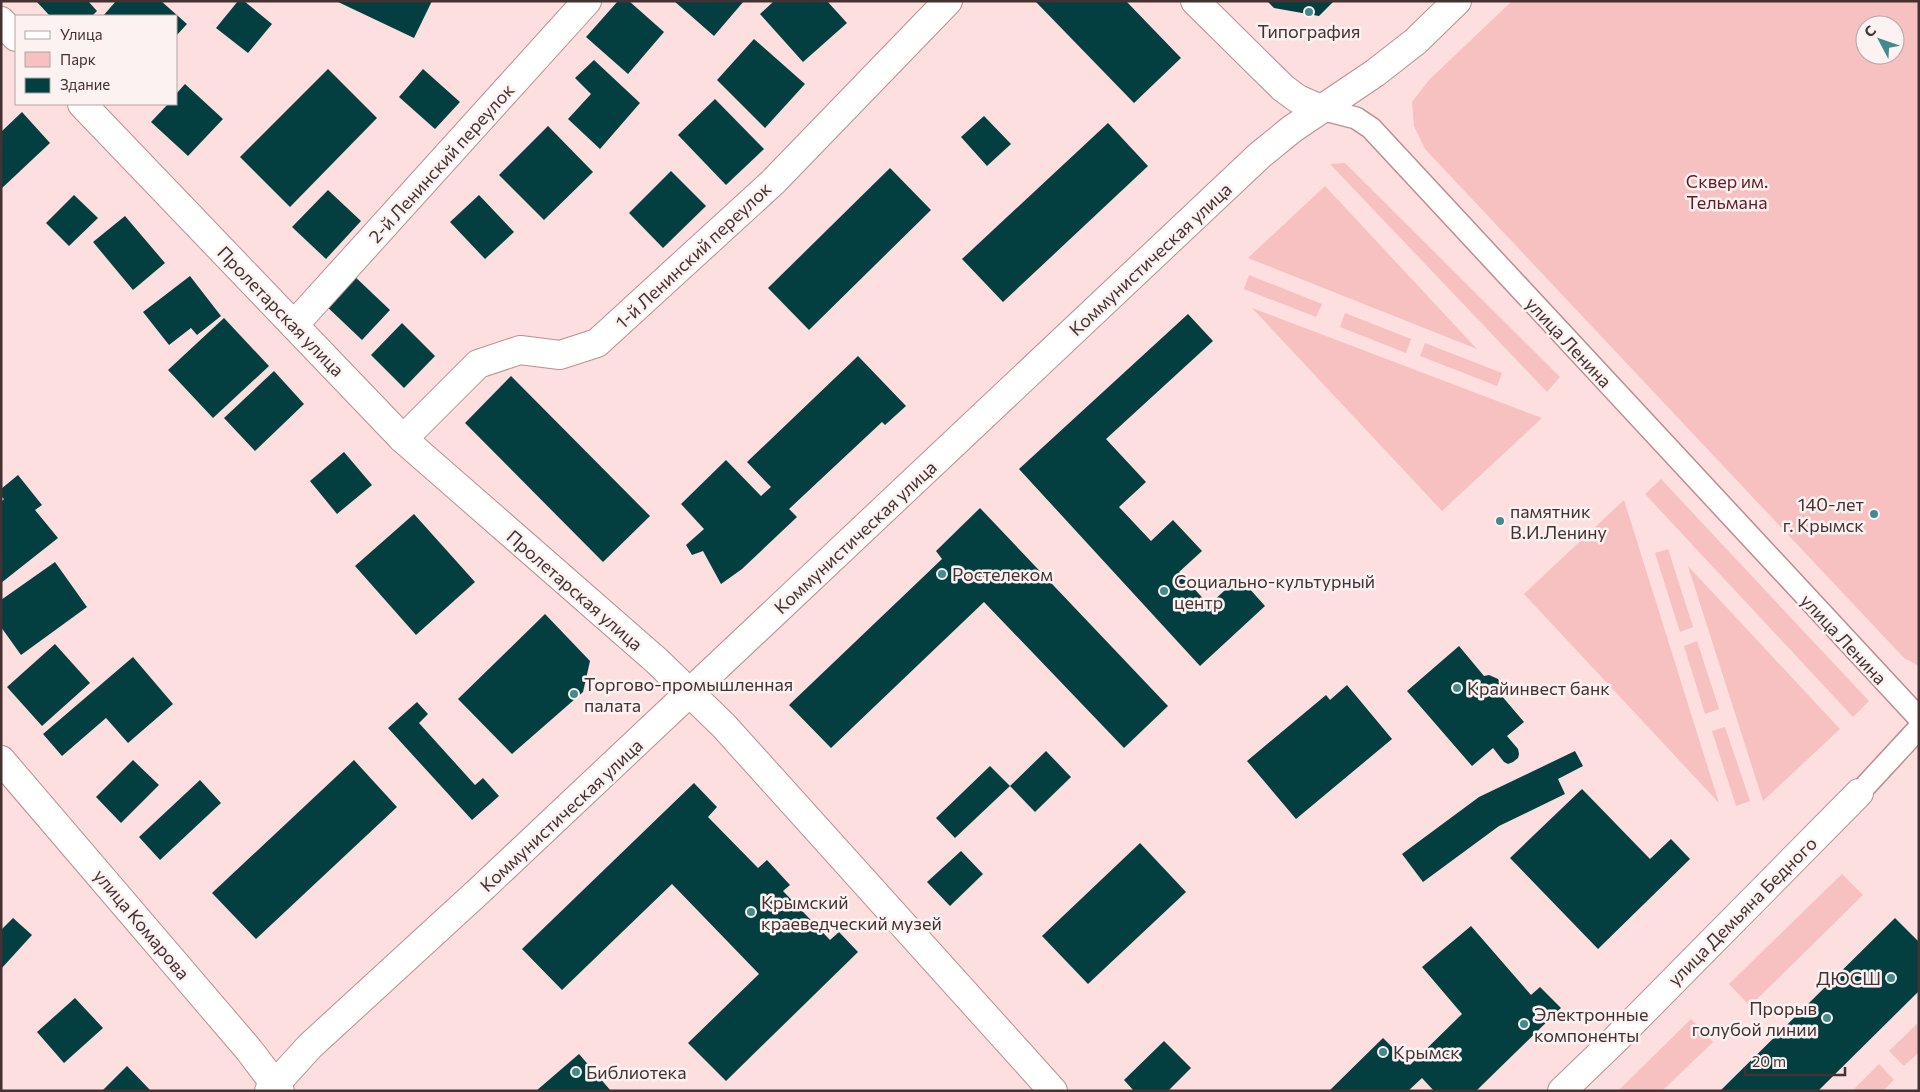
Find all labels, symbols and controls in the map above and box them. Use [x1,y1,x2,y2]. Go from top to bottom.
marker: Типография [1303,6,1315,18]
legend [15,15,178,105]
north arrow [1855,15,1905,65]
place label: Типография [1257,20,1361,42]
text: С [1860,22,1879,40]
text: Улица [60,25,102,43]
text: Парк [60,50,96,68]
text: Здание [60,75,110,93]
street label: 2-й Ленинский переулок [364,79,519,247]
park label: Сквер им. Тельмана [1686,170,1768,213]
street label: 1-й Ленинский переулок [611,177,776,333]
street label: Коммунистическая улица [1064,178,1236,340]
street label: Пролетарская улица [213,241,349,381]
street label: улица Ленина [1521,292,1617,392]
street label: Коммунистическая улица [769,456,941,618]
place label: 140-лет г. Крымск [1783,493,1865,536]
place label: памятник В.И.Ленину [1510,500,1607,543]
marker: 140-лет г. Крымск [1868,508,1880,520]
marker: памятник В.И.Ленину [1494,515,1506,527]
street label: Пролетарская улица [503,525,647,655]
place label: Ростелеком [952,563,1053,585]
marker: Ростелеком [936,568,948,580]
place label: Социально-культурный центр [1174,570,1375,613]
marker: Социально-культурный центр [1158,585,1170,597]
street label: улица Ленина [1796,589,1892,689]
place label: Торгово-промышленная палата [584,673,793,716]
place label: Крайинвест банк [1467,677,1610,699]
marker: Крайинвест банк [1451,682,1463,694]
marker: Торгово-промышленная палата [568,688,580,700]
street label: Коммунистическая улица [475,734,647,896]
street label: улица Демьяна Бедного [1663,832,1821,990]
street label: улица Комарова [89,864,195,984]
place label: Крымский краеведческий музей [761,891,942,934]
marker: Крымский краеведческий музей [745,906,757,918]
place label: ДЮСШ [1816,967,1881,989]
marker: ДЮСШ [1885,972,1897,984]
place label: Прорыв голубой линии [1692,997,1817,1040]
place label: Электронные компоненты [1534,1003,1648,1046]
marker: Прорыв голубой линии [1821,1012,1833,1024]
marker: Электронные компоненты [1518,1018,1530,1030]
place label: Крымск [1393,1041,1460,1063]
scale bar [1745,1044,1845,1076]
marker: Крымск [1377,1046,1389,1058]
text: 20 m [1752,1052,1786,1070]
place label: Библиотека [586,1061,687,1083]
marker: Библиотека [570,1066,582,1078]

